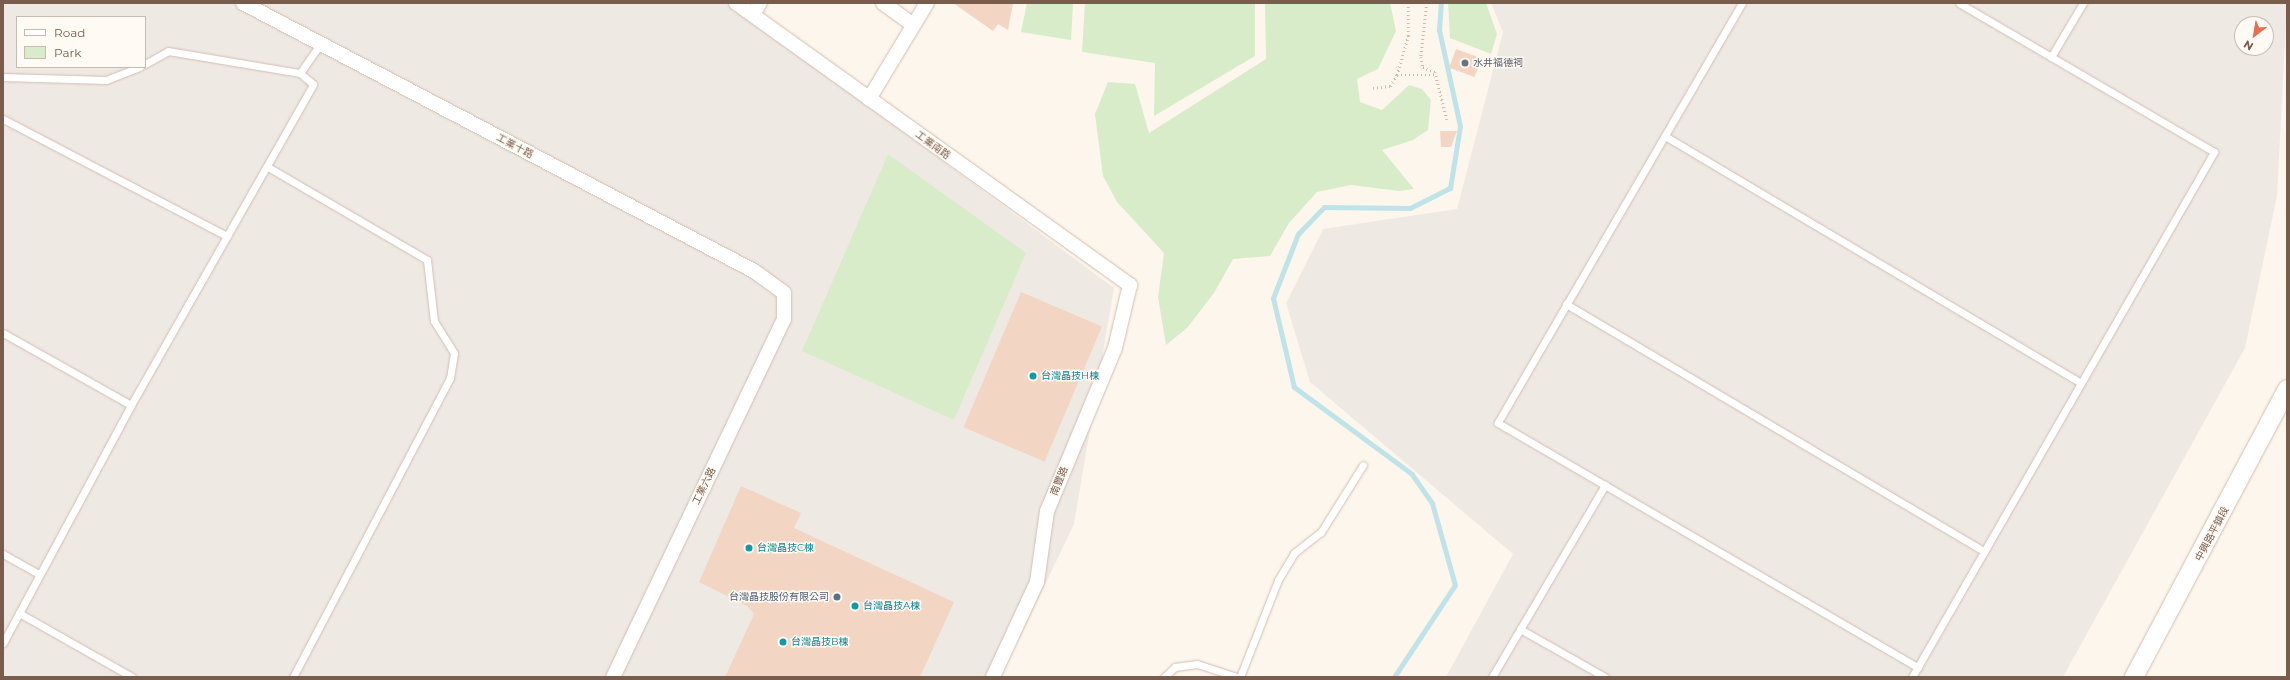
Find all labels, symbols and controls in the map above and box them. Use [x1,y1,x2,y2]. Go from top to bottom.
legend [16,16,146,68]
north arrow [2234,16,2274,56]
text: Road [54,25,85,40]
text: N [2241,37,2256,54]
text: Park [54,45,81,60]
place label: 水井福德祠 [1473,57,1523,69]
marker: 水井福德祠 [1460,58,1470,68]
street label: 工業南路 [913,128,953,162]
street label: 工業十路 [495,131,535,161]
place label: 台灣晶技H棟 [1041,370,1099,382]
marker: 台灣晶技H棟 [1028,371,1038,381]
street label: 工業六路 [690,465,718,507]
street label: 南豐路 [1048,465,1070,497]
street label: 中興路平鎮段 [2193,505,2231,563]
place label: 台灣晶技C棟 [757,542,814,554]
marker: 台灣晶技C棟 [744,543,754,553]
place label: 台灣晶技股份有限公司 [729,591,829,603]
marker: 台灣晶技股份有限公司 [832,592,842,602]
place label: 台灣晶技A棟 [863,600,920,612]
marker: 台灣晶技A棟 [850,601,860,611]
place label: 台灣晶技B棟 [791,636,849,648]
marker: 台灣晶技B棟 [778,637,788,647]

